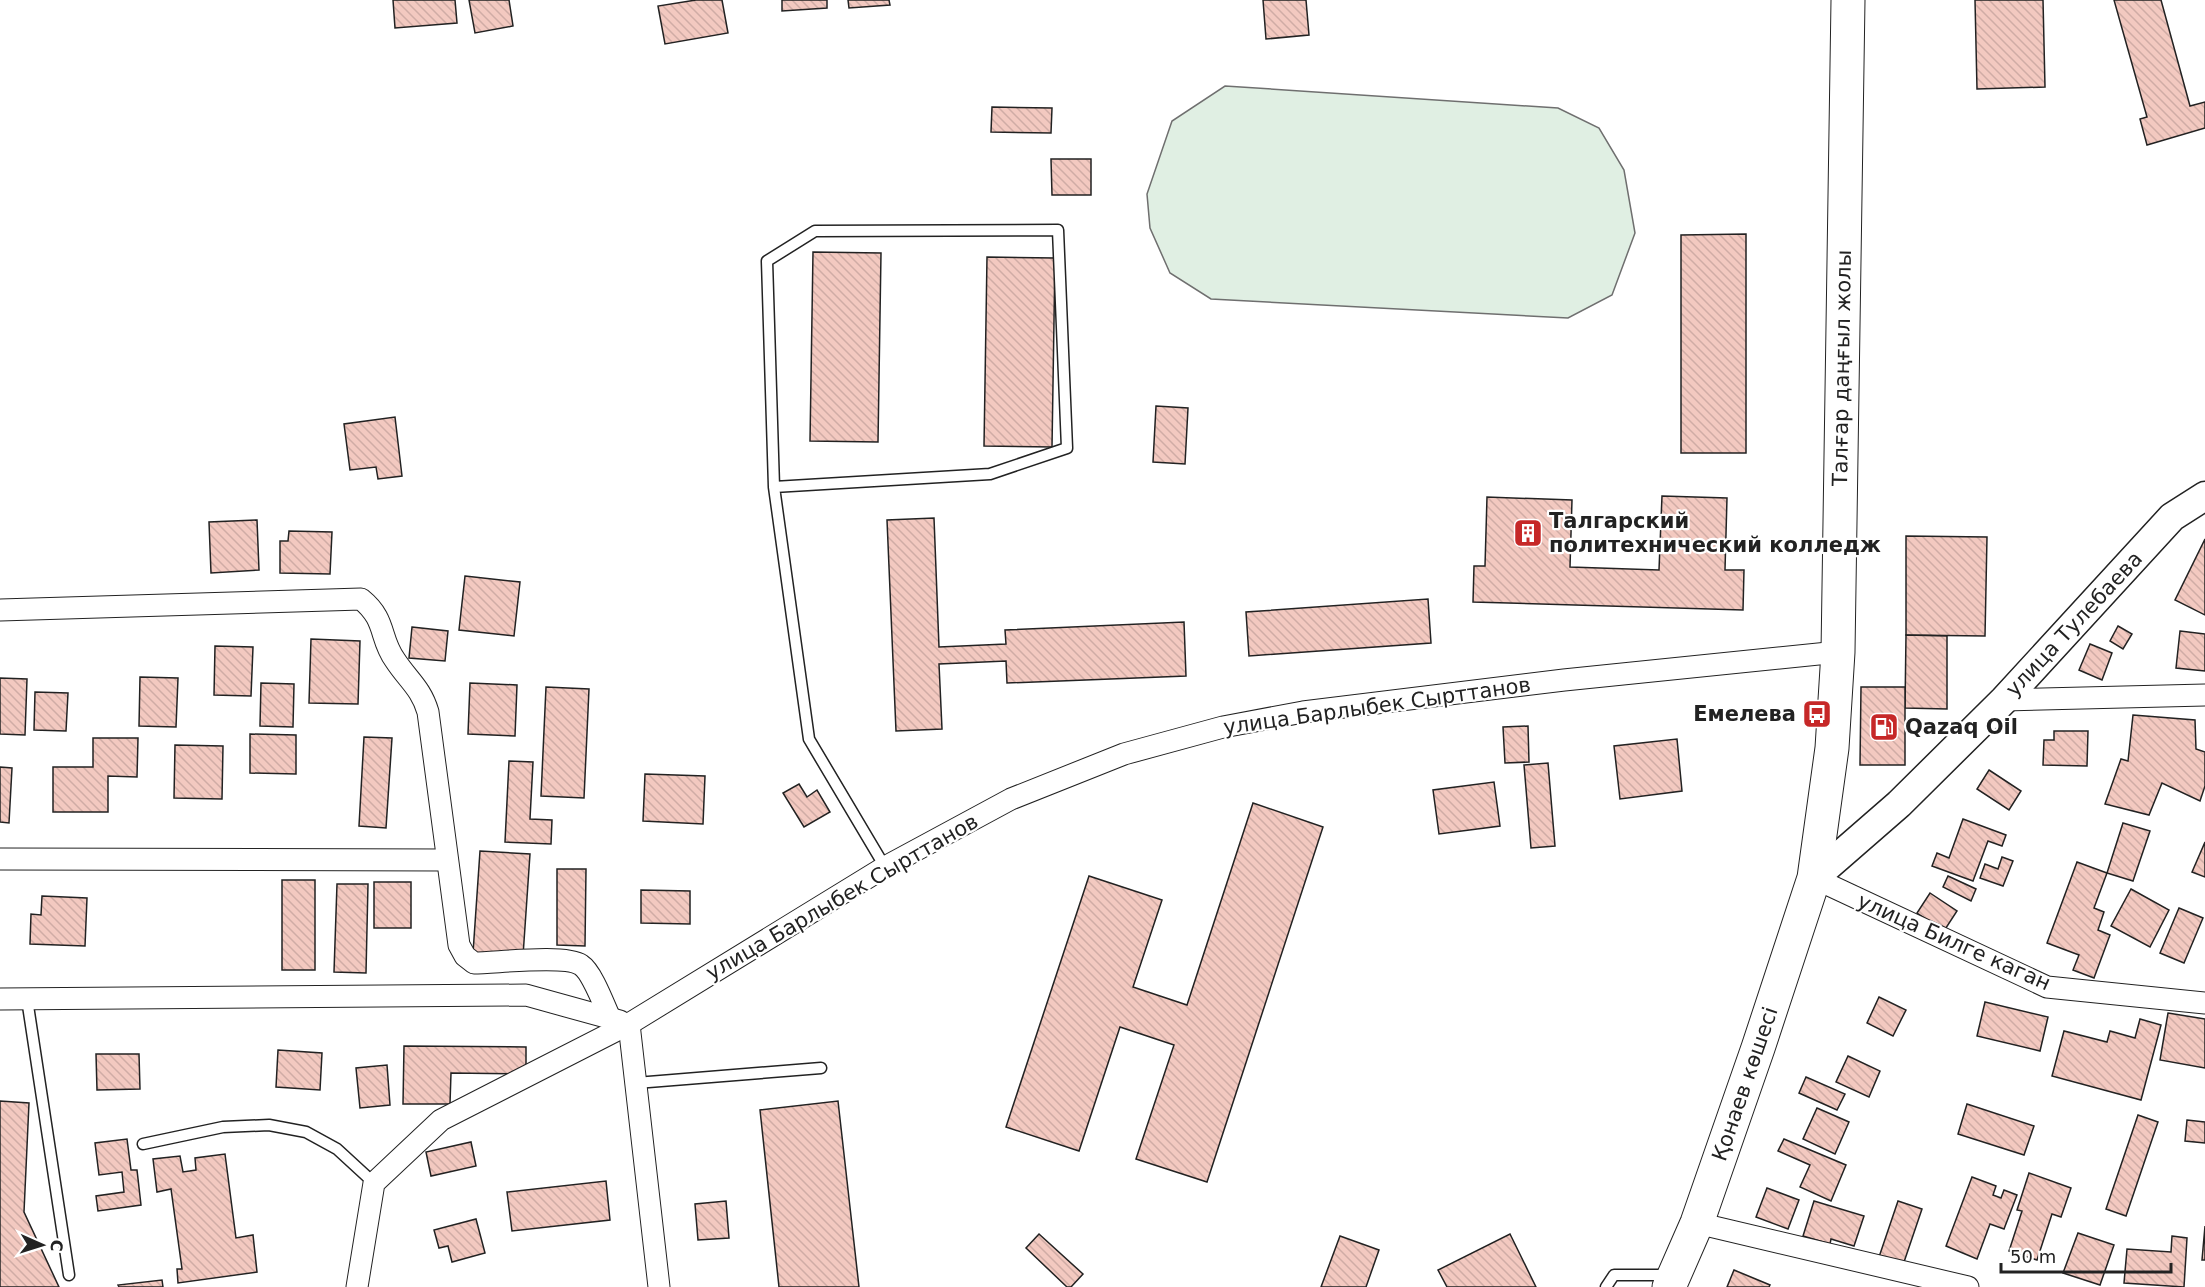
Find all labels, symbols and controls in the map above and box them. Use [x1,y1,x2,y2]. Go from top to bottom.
street label: Талғар даңғыл жолы [1828,250,1856,487]
place label: Талгарский политехнический колледж [1549,509,1881,557]
building icon: Талгарский политехнический колледж [1512,517,1544,549]
street label: улица Тулебаева [2001,547,2147,701]
street label: улица Барлыбек Сырттанов [1222,673,1532,739]
bus stop icon: Емелева [1801,698,1833,730]
place label: Емелева [1693,702,1796,726]
fuel station icon: Qazaq Oil [1868,711,1900,743]
place label: Qazaq Oil [1905,715,2018,739]
street label: улица Барлыбек Сырттанов [702,809,982,985]
street label: улица Билге каган [1854,889,2054,995]
street label: Қонаев көшесі [1707,1004,1783,1164]
north arrow [12,1215,72,1275]
scale bar [2001,1236,2170,1274]
text: С [47,1239,66,1252]
text: 50 m [2010,1246,2056,1267]

